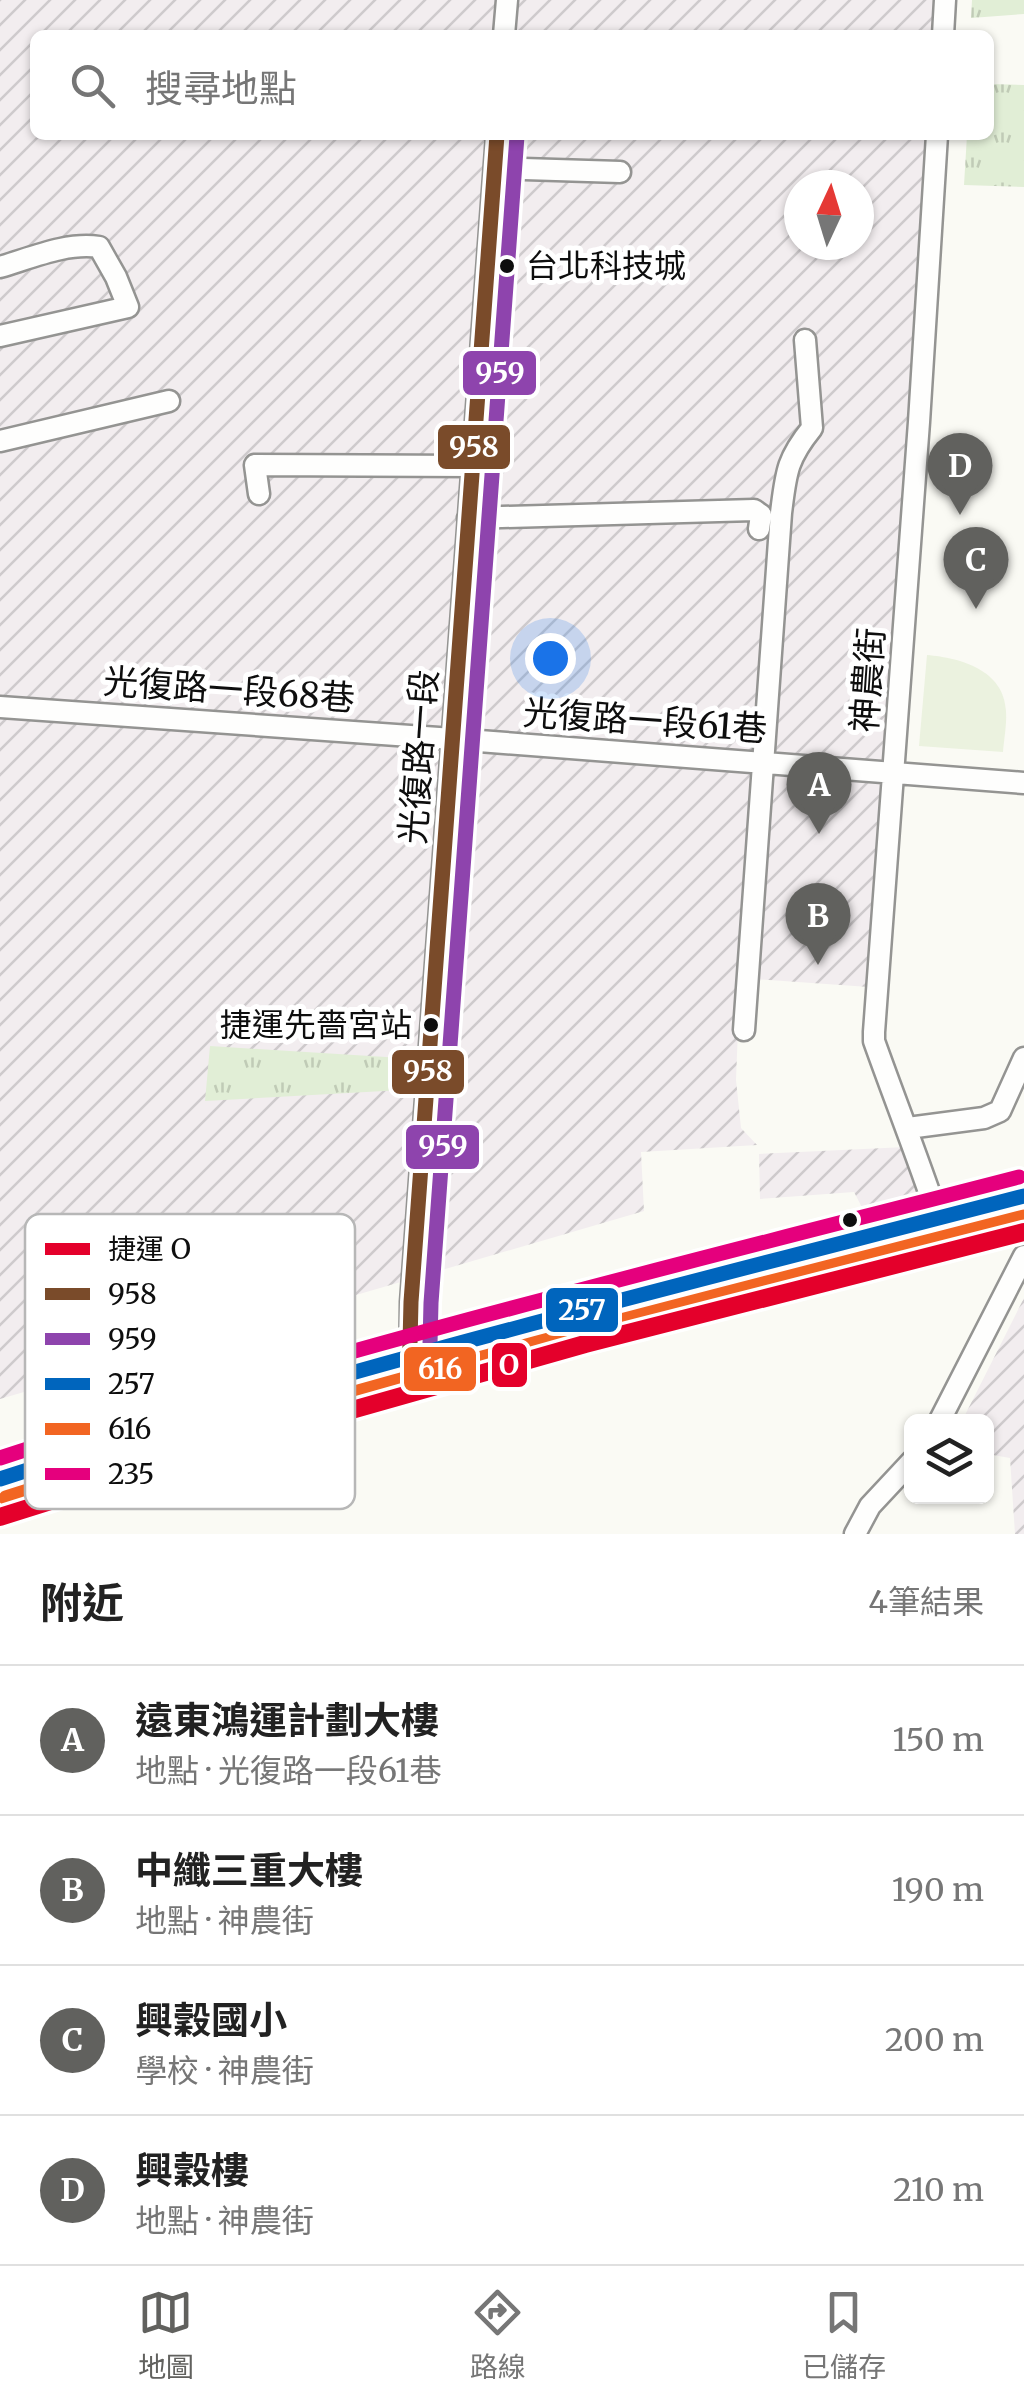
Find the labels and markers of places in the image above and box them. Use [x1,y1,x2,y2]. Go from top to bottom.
place label: 台北科技城 [526,246,686,286]
marker: 台北科技城 [497,256,517,276]
pin: D [928,432,992,515]
pin: C [944,526,1008,609]
pin: A [786,752,852,834]
pin: B [786,882,850,965]
place label: 捷運先嗇宮站 [220,1005,412,1045]
marker: 捷運先嗇宮站 [421,1015,441,1035]
unlabelled marker [840,1210,860,1230]

